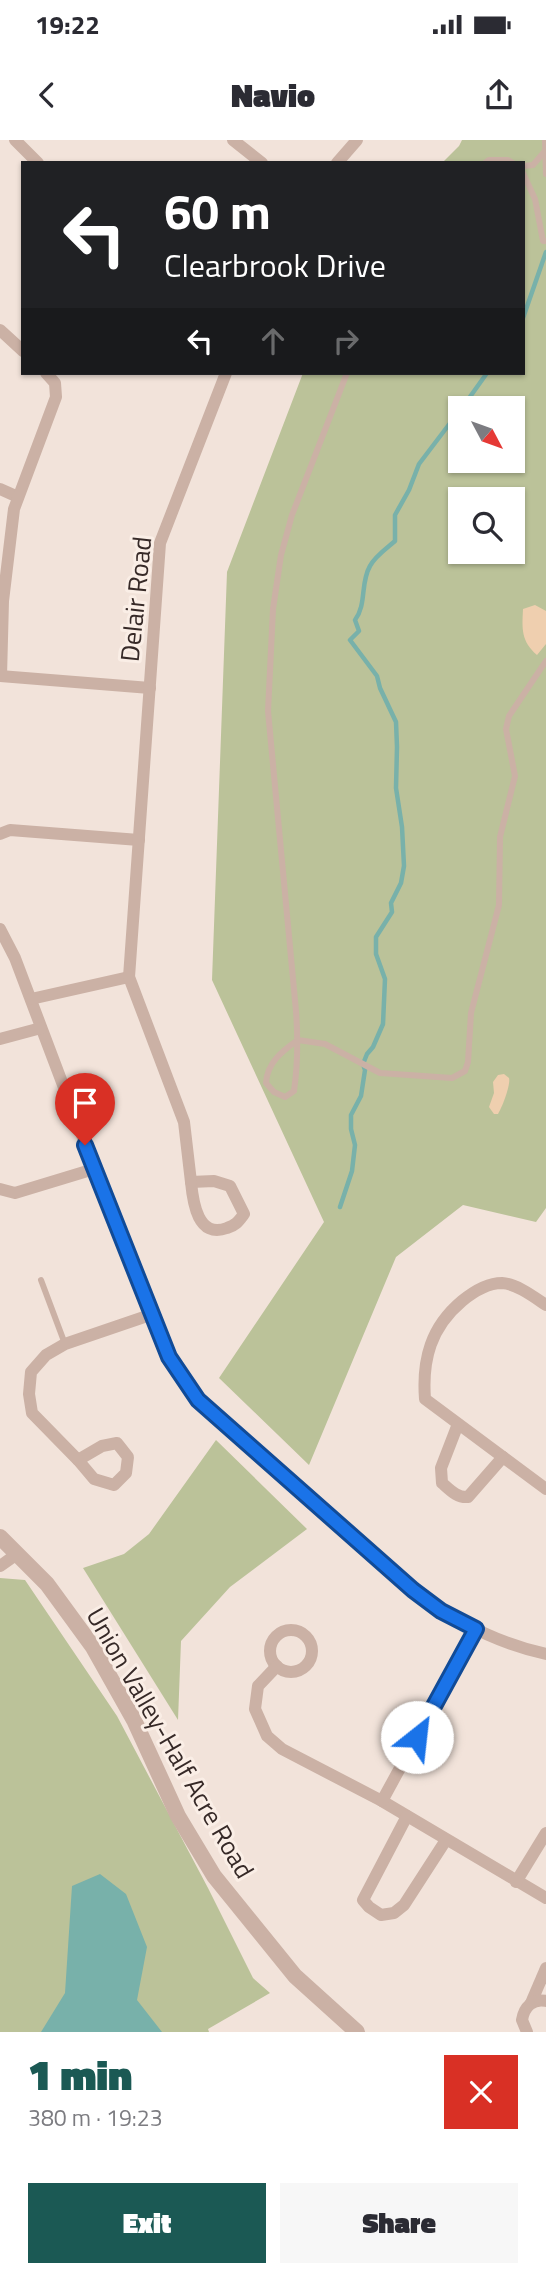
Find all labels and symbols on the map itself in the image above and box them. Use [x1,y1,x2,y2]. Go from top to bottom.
north arrow [448,396,525,472]
street label: Delair Road [110,534,161,663]
pin [55,1073,115,1145]
street label: Union Valley-Half Acre Road [77,1600,264,1886]
position arrow [380,1700,454,1774]

